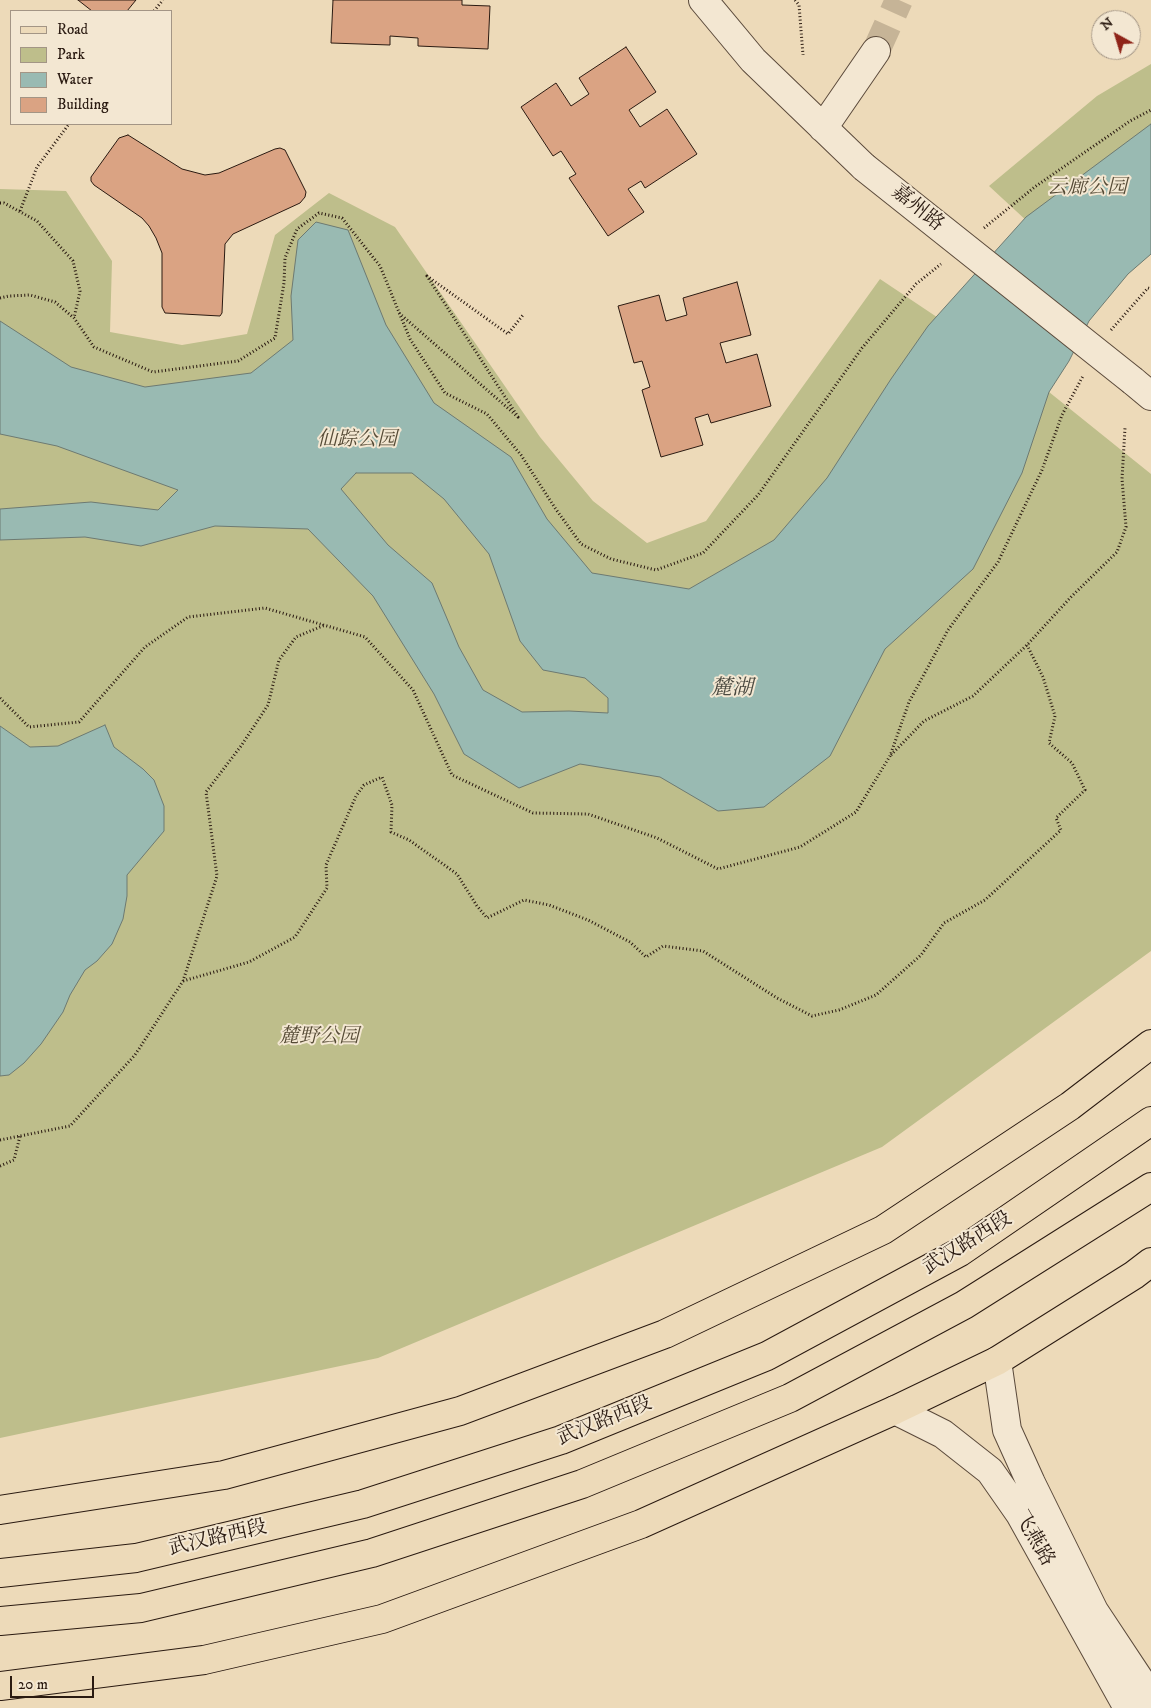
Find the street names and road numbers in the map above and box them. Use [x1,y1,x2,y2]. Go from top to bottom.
street label: 嘉州路 [886,181,948,237]
street label: 武汉路西段 [919,1207,1017,1281]
street label: 武汉路西段 [554,1392,656,1452]
street label: 飞燕路 [1008,1507,1058,1571]
street label: 武汉路西段 [167,1516,269,1562]

